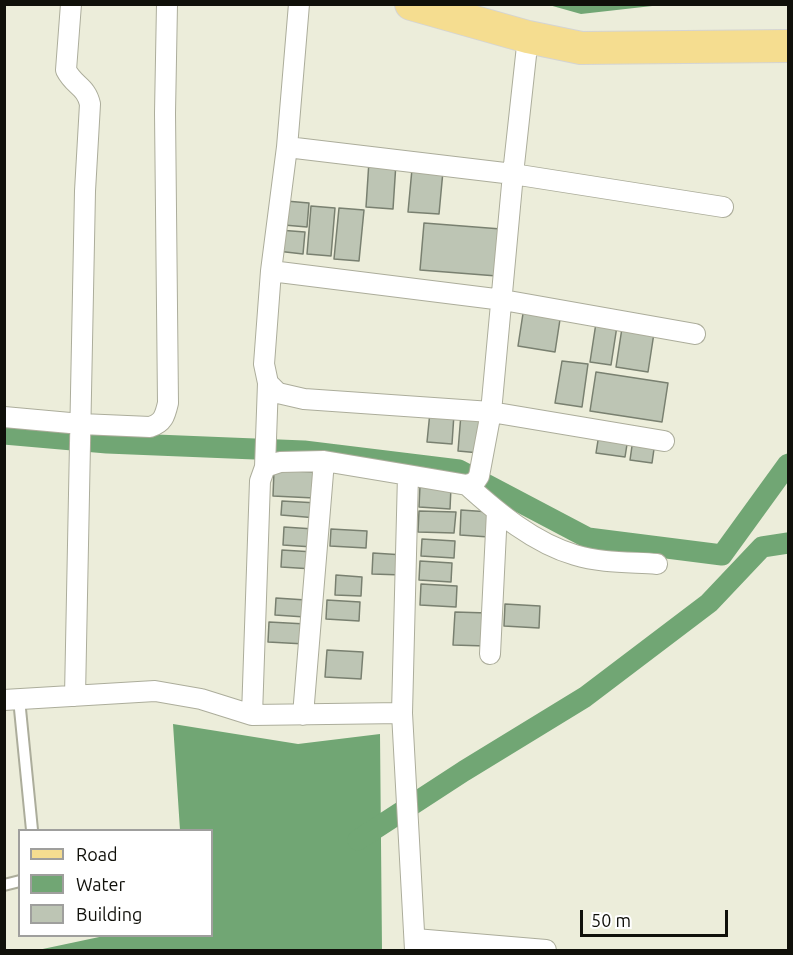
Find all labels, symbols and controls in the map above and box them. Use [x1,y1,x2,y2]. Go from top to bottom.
legend [18,829,213,937]
text: Road [76,844,118,864]
text: Water [76,874,125,894]
scale bar [583,898,732,936]
text: Building [76,904,142,924]
text: 50 m [591,910,631,930]

